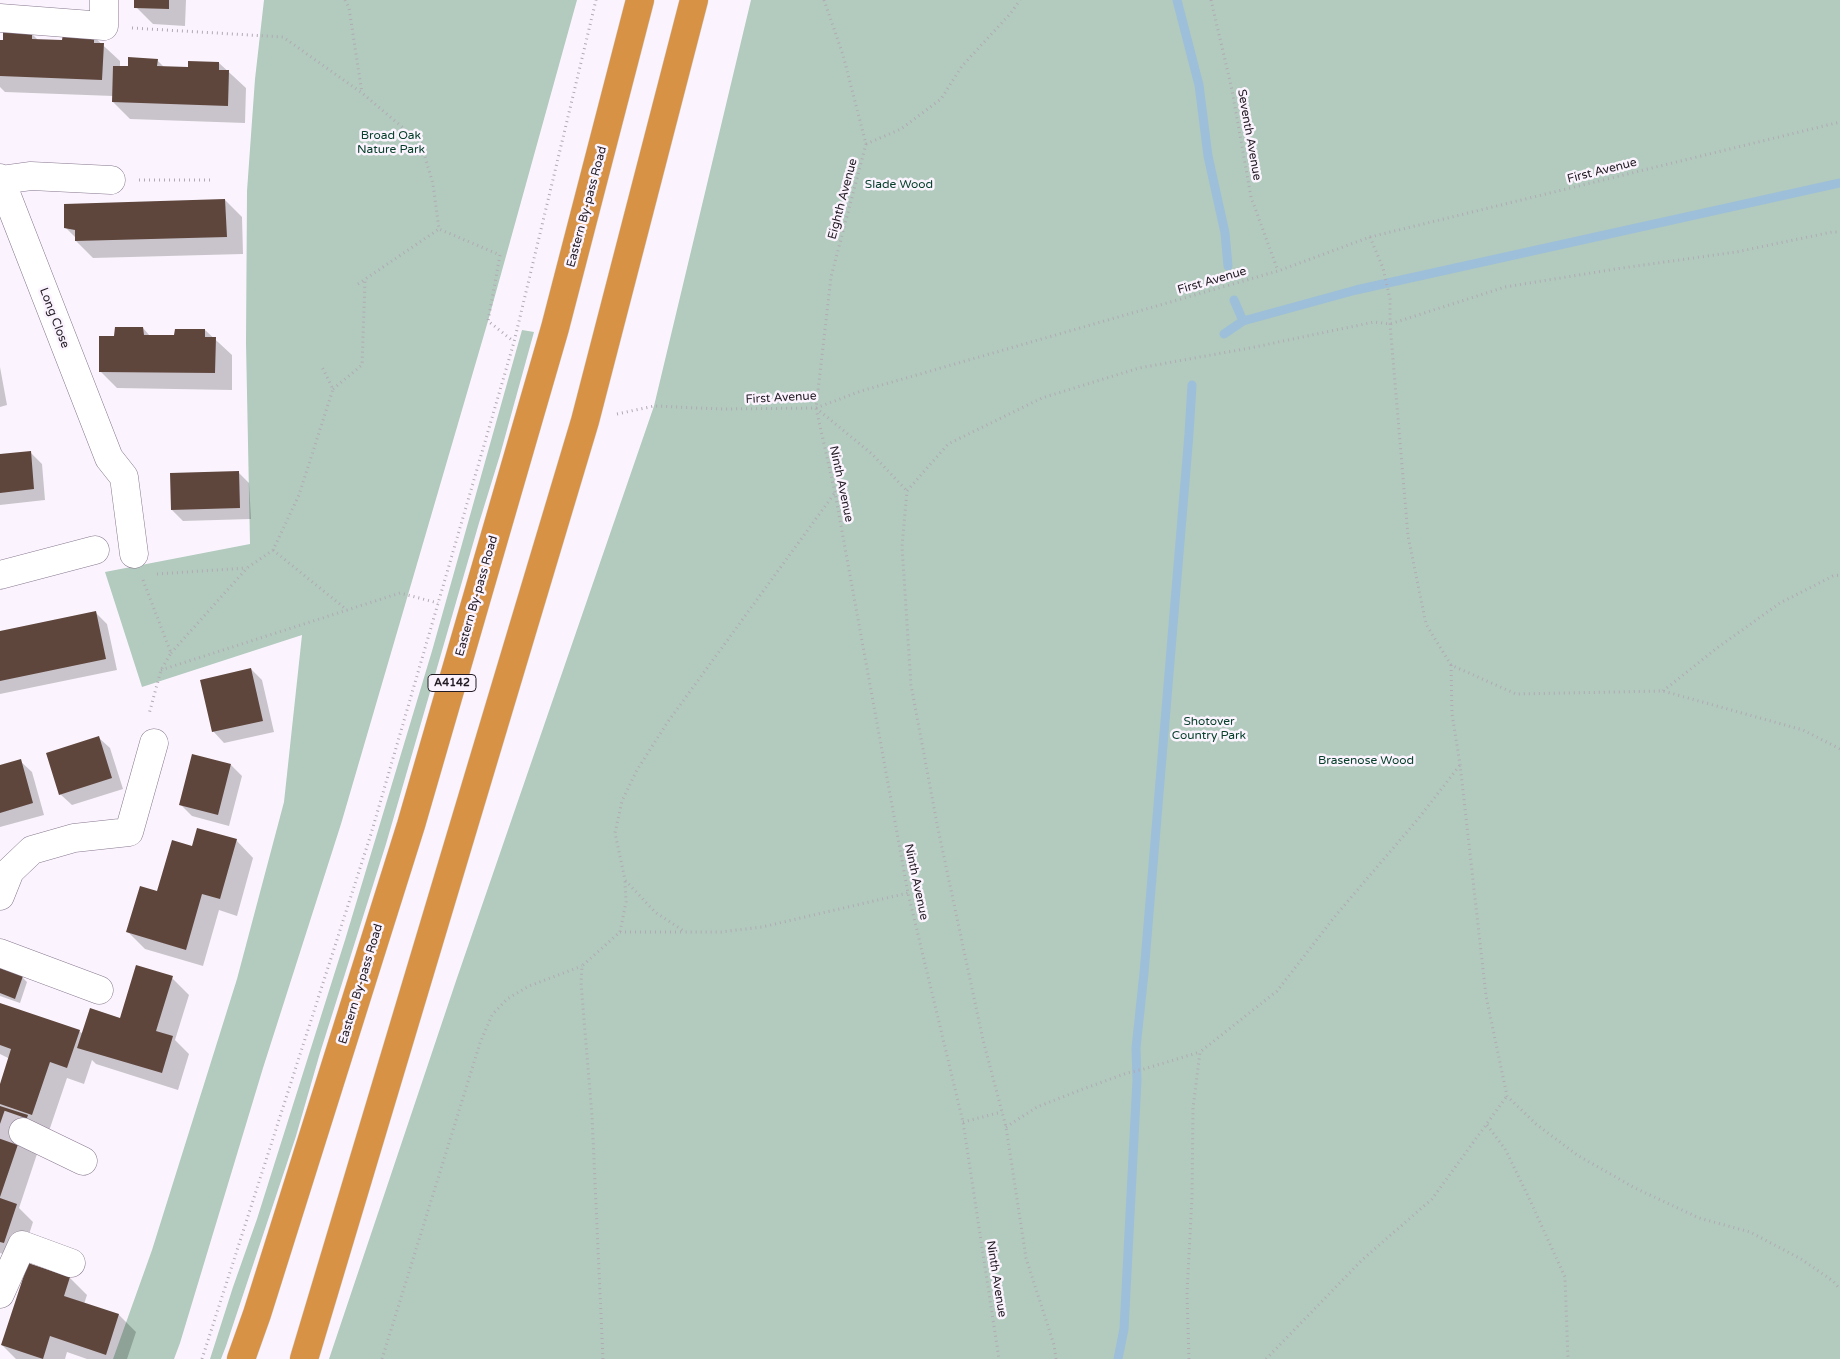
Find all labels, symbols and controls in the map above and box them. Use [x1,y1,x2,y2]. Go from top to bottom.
street label: Seventh Avenue [1234,88,1264,182]
park label: Broad Oak Nature Park [357,129,425,157]
street label: Eastern By-pass Road [564,145,610,269]
street label: First Avenue [1566,155,1638,187]
street label: Eighth Avenue [825,157,861,241]
park label: Slade Wood [865,178,933,192]
street label: First Avenue [1176,264,1248,298]
street label: Long Close [36,286,72,350]
street label: First Avenue [745,389,817,407]
street label: Ninth Avenue [826,445,856,523]
street label: Eastern By-pass Road [453,534,501,658]
road number: A4142 [428,674,476,691]
park label: Shotover Country Park [1172,715,1246,743]
park label: Brasenose Wood [1318,754,1414,768]
street label: Ninth Avenue [901,843,931,921]
street label: Eastern By-pass Road [336,922,386,1046]
street label: Ninth Avenue [983,1240,1009,1318]

